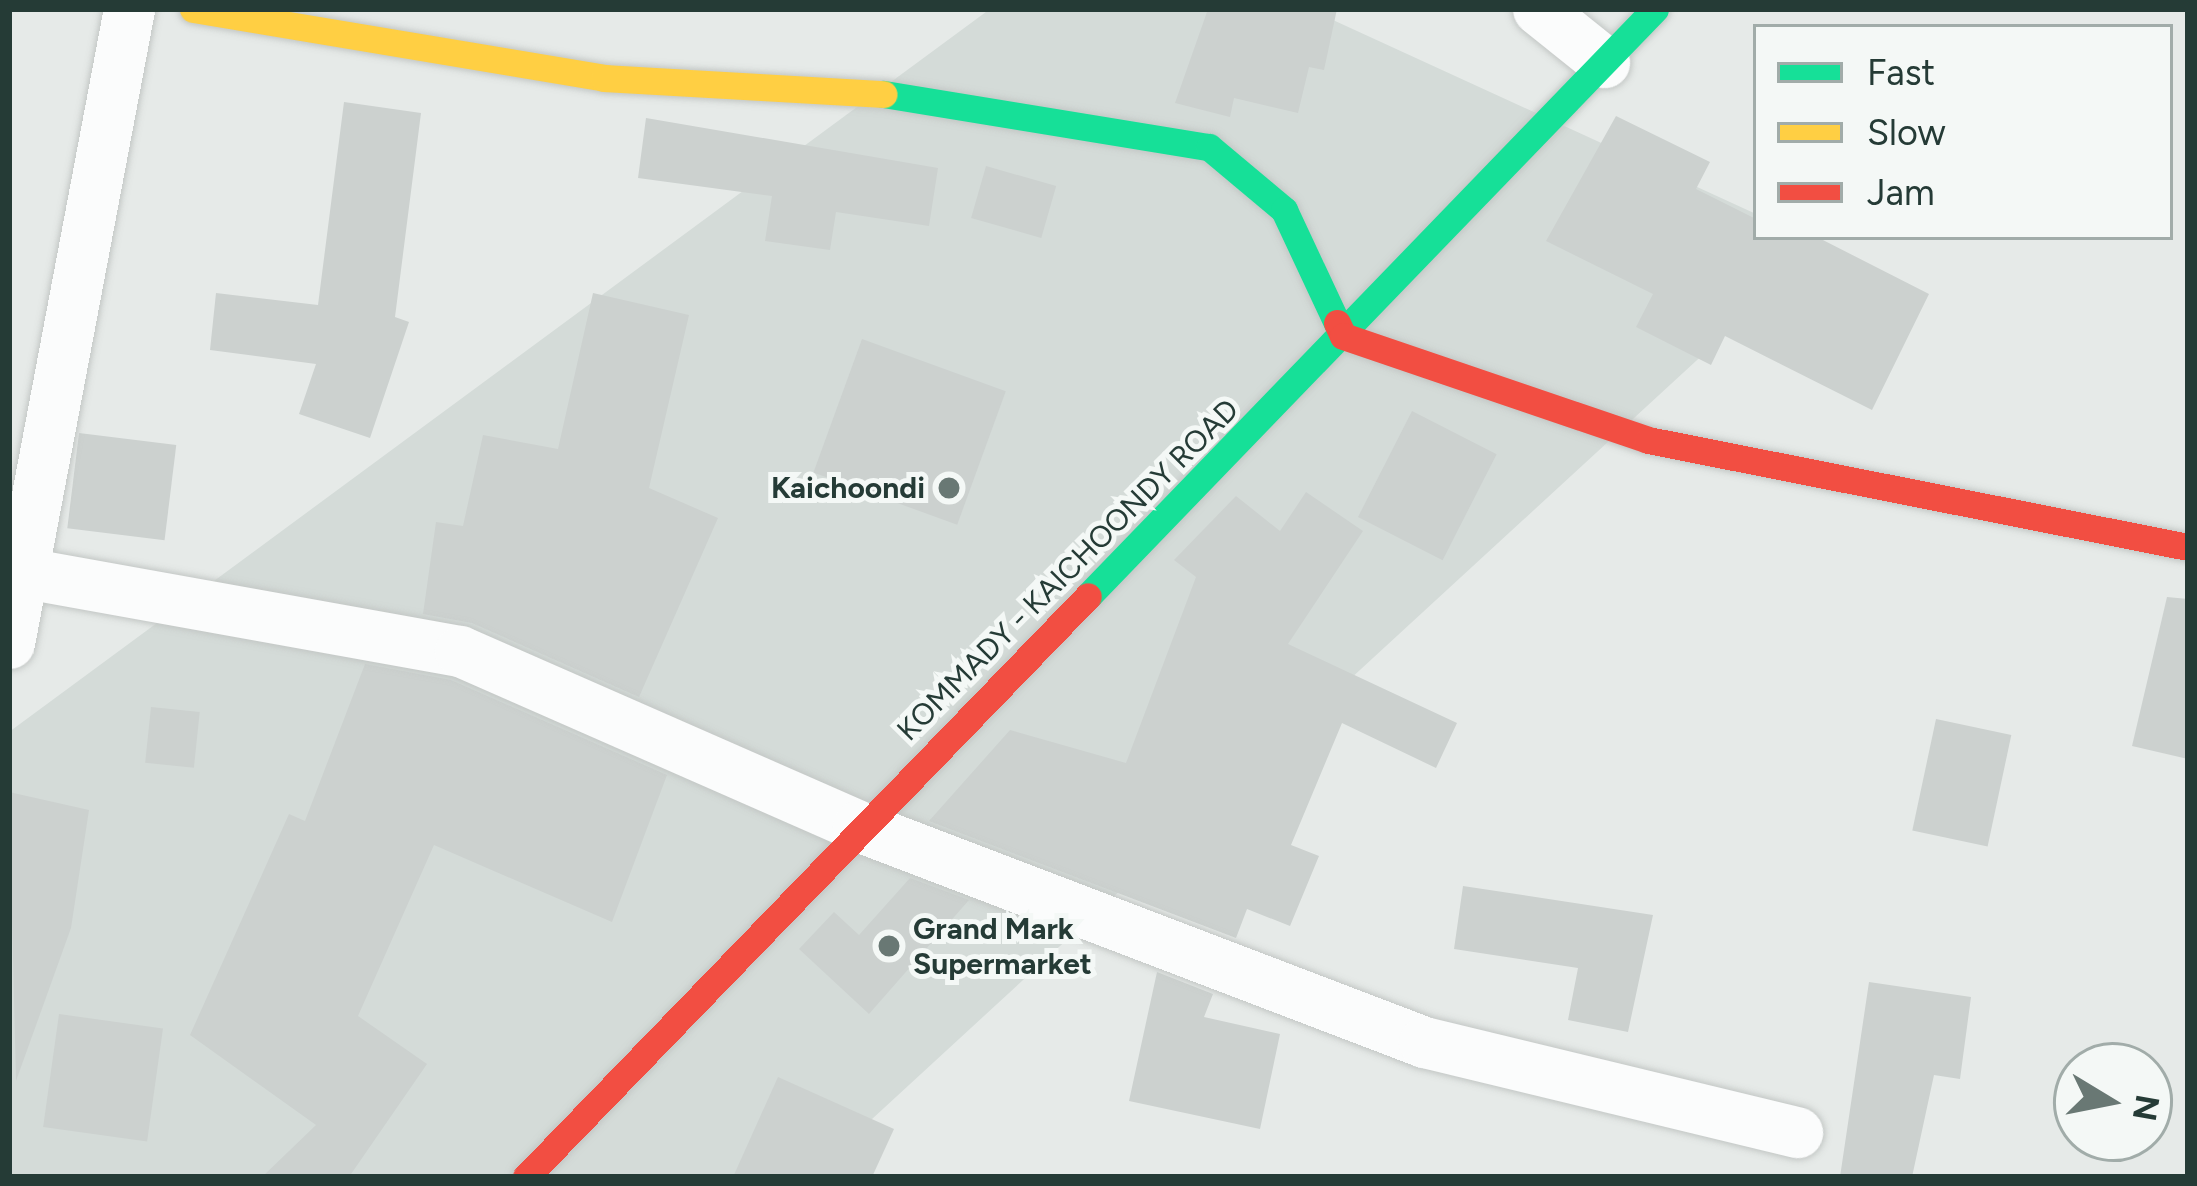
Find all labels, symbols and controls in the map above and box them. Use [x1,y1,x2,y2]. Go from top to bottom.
legend [1753,24,2173,240]
text: Fast [1867,51,1935,94]
text: Slow [1867,111,1946,154]
text: Jam [1867,171,1935,214]
street label: KOMMADY - KAICHOONDY ROAD [890,392,1246,748]
place label: Kaichoondi [771,470,925,506]
marker: Kaichoondi [936,475,962,501]
place label: Grand Mark Supermarket [913,911,1092,982]
marker: Grand Mark Supermarket [876,933,902,959]
north arrow [2053,1042,2173,1162]
text: N [2125,1092,2167,1124]

